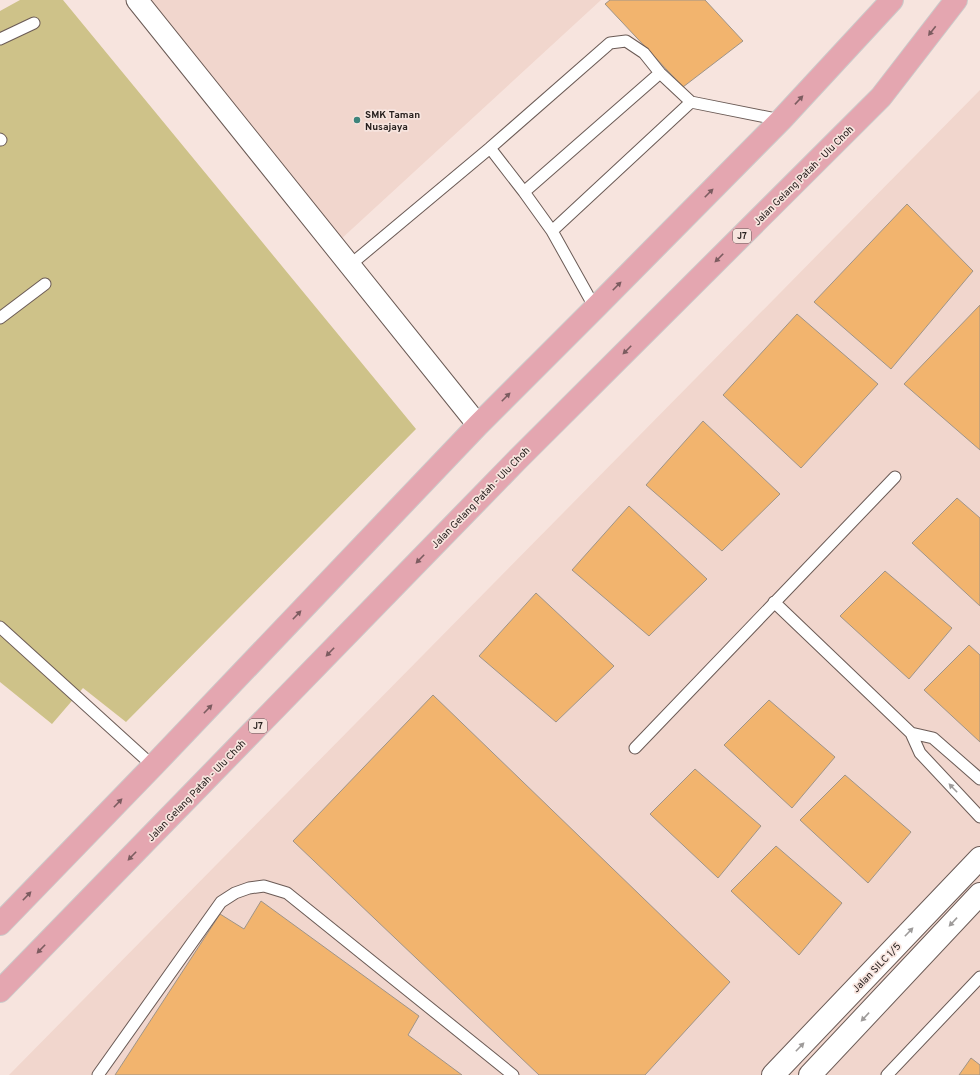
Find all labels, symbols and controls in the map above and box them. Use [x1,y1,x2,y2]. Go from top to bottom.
one-way arrow [927,25,936,36]
one-way arrow [794,95,804,105]
place label: SMK Taman Nusajaya [365,109,420,134]
marker: SMK Taman Nusajaya [352,115,362,125]
street label: Jalan Gelang Patah - Ulu Choh [751,123,857,229]
one-way arrow [704,188,713,198]
road number: J7 [733,229,751,243]
one-way arrow [714,253,724,263]
one-way arrow [612,281,622,291]
one-way arrow [622,345,632,355]
one-way arrow [501,392,511,402]
street label: Jalan Gelang Patah - Ulu Choh [429,445,533,552]
one-way arrow [415,554,425,564]
one-way arrow [293,610,302,620]
one-way arrow [325,647,335,657]
one-way arrow [203,704,213,714]
road number: J7 [249,719,267,733]
street label: Jalan Gelang Patah - Ulu Choh [145,738,249,845]
one-way arrow [948,783,958,793]
one-way arrow [113,798,123,808]
one-way arrow [127,851,137,861]
one-way arrow [22,891,32,901]
one-way arrow [949,917,958,927]
one-way arrow [904,928,913,937]
street label: Jalan SILC 1/5 [850,940,904,996]
one-way arrow [36,944,46,954]
one-way arrow [860,1012,869,1022]
one-way arrow [795,1042,805,1052]

